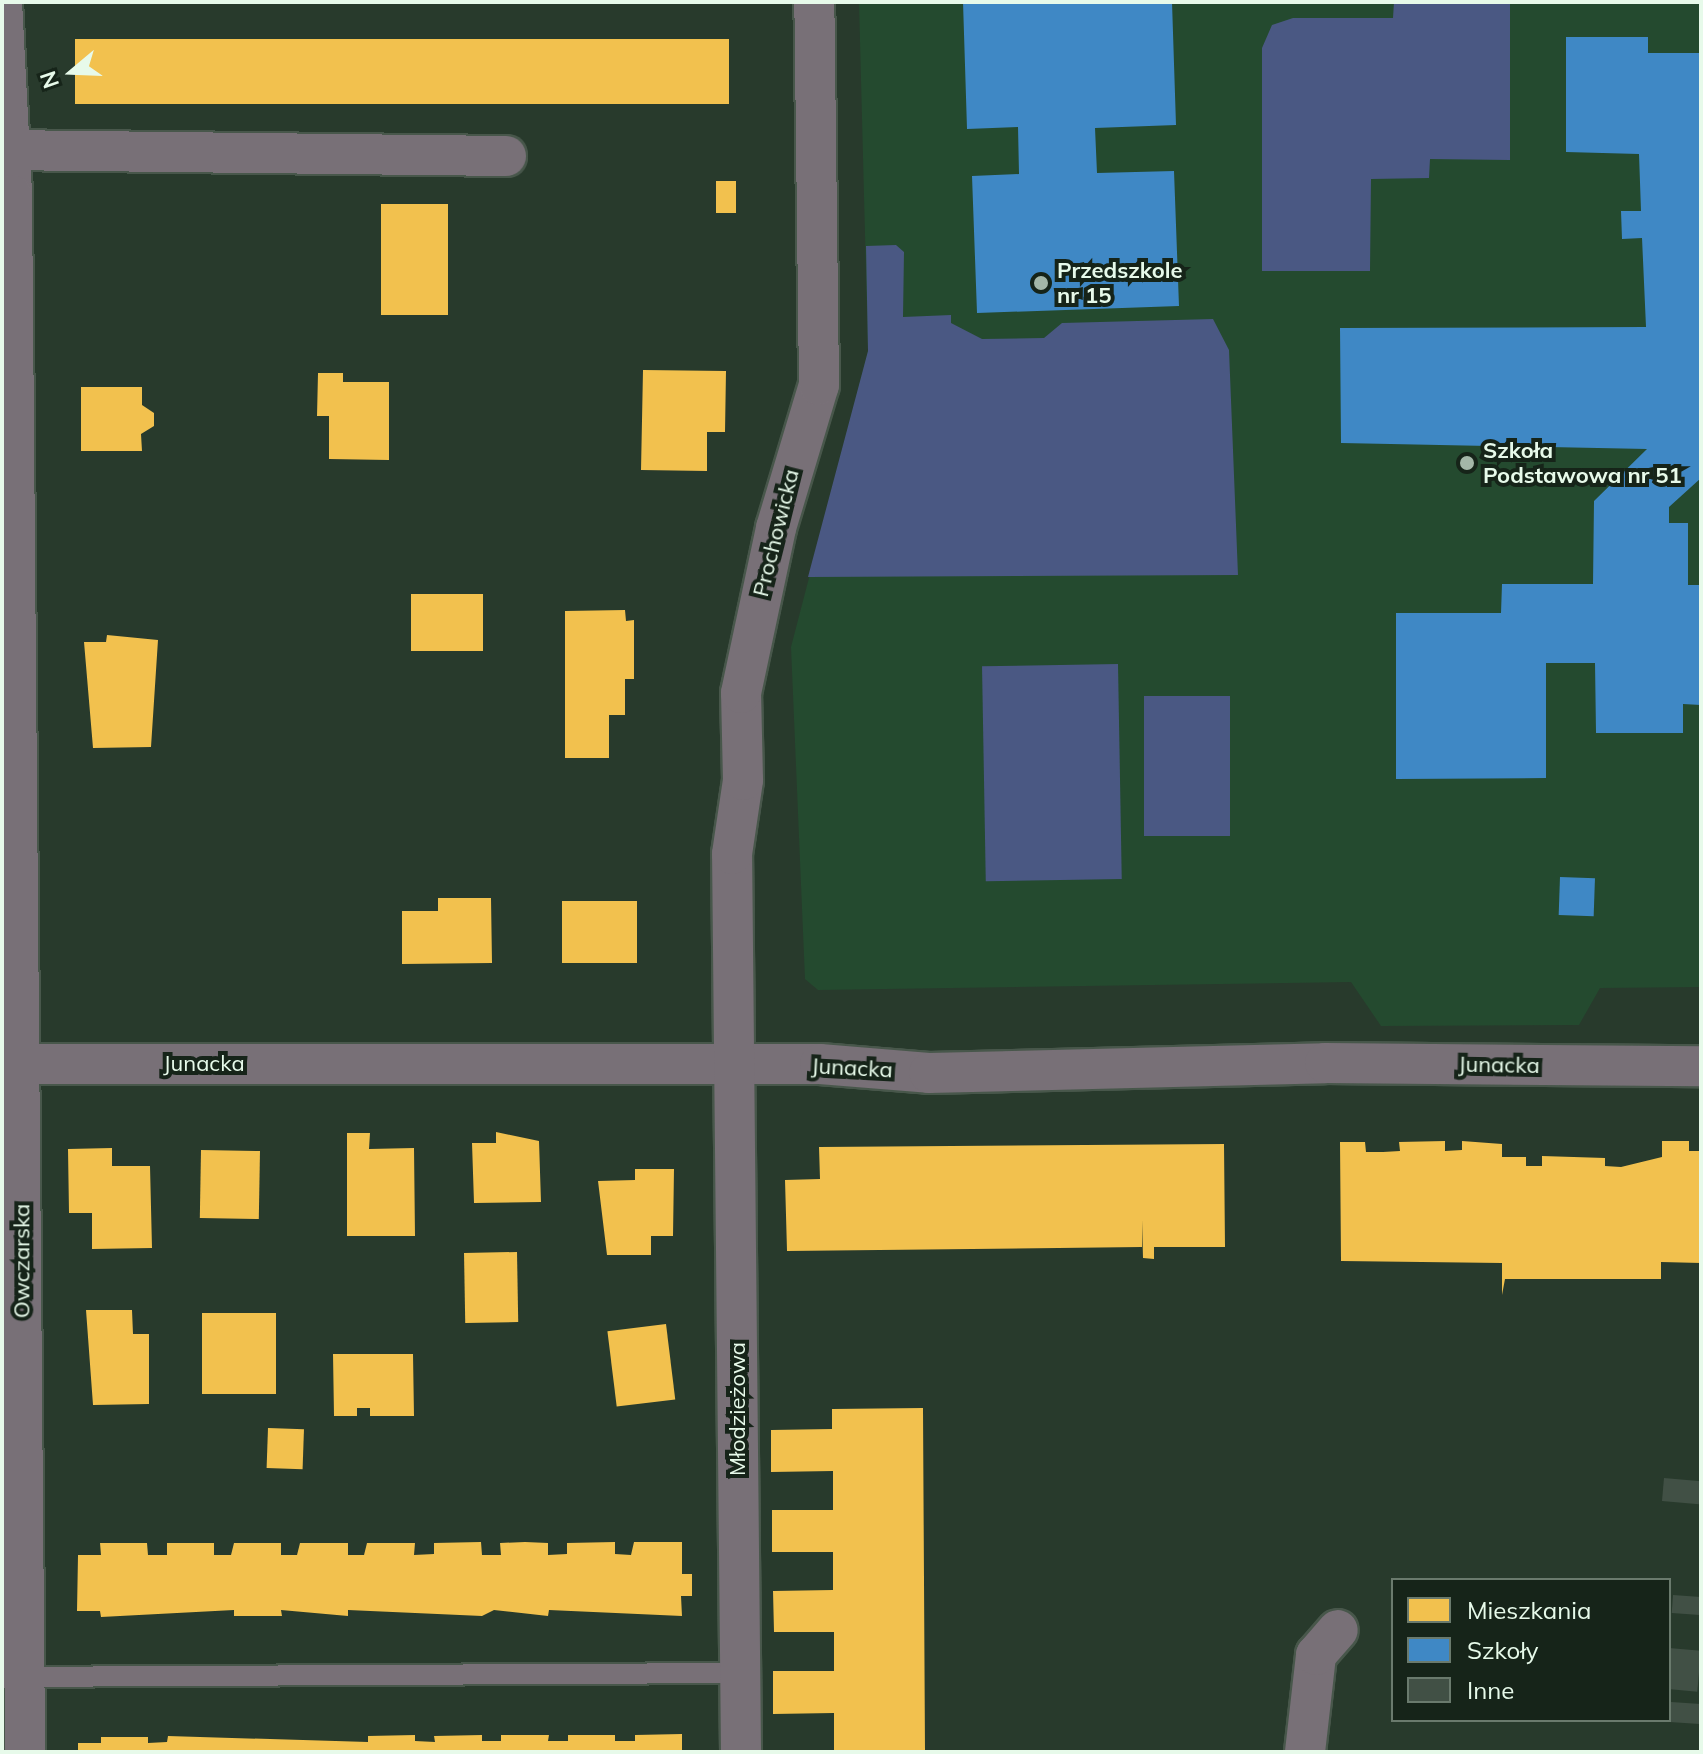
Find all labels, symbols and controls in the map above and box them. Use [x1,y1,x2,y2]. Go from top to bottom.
north arrow [32,32,112,112]
text: N [33,67,65,92]
place label: Przedszkole nr 15 [1057,257,1182,308]
marker: Przedszkole nr 15 [1032,274,1050,292]
place label: Szkoła Podstawowa nr 51 [1483,437,1682,488]
marker: Szkoła Podstawowa nr 51 [1458,454,1476,472]
street label: Prochowicka [747,467,805,599]
street label: Junacka [163,1051,245,1077]
street label: Junacka [1458,1051,1540,1079]
street label: Junacka [811,1053,893,1083]
street label: Owczarska [9,1204,35,1318]
street label: Młodzieżowa [725,1342,751,1476]
legend [1391,1578,1671,1722]
text: Mieszkania [1467,1595,1591,1625]
text: Szkoły [1467,1635,1539,1665]
text: Inne [1467,1675,1514,1705]

